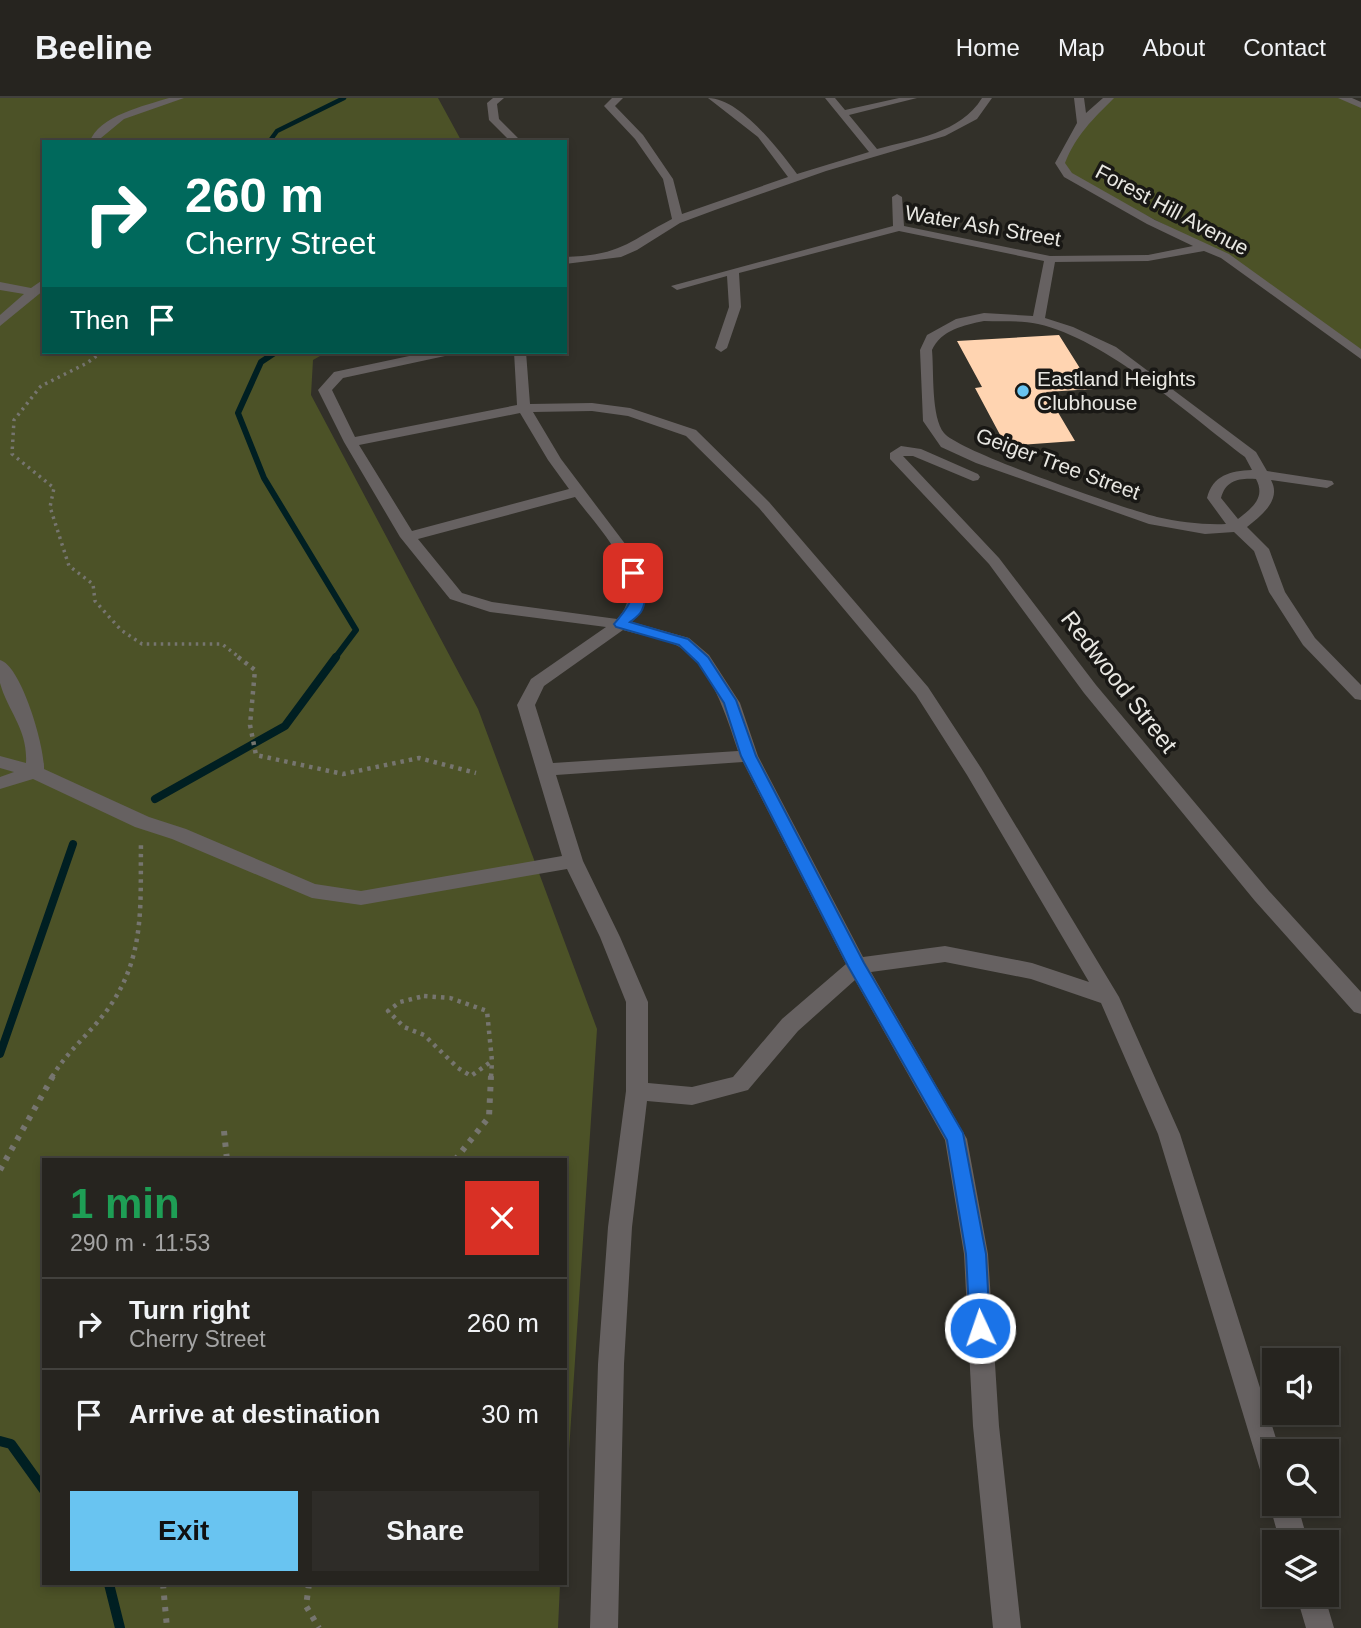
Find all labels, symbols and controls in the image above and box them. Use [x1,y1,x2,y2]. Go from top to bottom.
text: Beeline [35,29,152,66]
text: Home [956,34,1020,61]
text: Map [1058,34,1105,61]
text: About [1143,34,1205,61]
text: Contact [1243,34,1326,61]
street label: Forest Hill Avenue [1092,159,1253,260]
icon: right [70,168,161,259]
text: 260 m [185,168,324,222]
street label: Water Ash Street [903,200,1063,251]
text: Cherry Street [185,225,375,261]
icon: arrive [143,301,181,339]
text: Then [70,305,129,335]
place label: Eastland Heights Clubhouse [1037,367,1196,414]
marker: Eastland Heights Clubhouse [1015,383,1031,399]
street label: Geiger Tree Street [973,423,1143,504]
pin [603,543,663,603]
icon: arrive [614,554,652,592]
street label: Redwood Street [1056,606,1183,758]
text: 1 min [70,1180,180,1227]
button: close [465,1181,539,1255]
text: 290 m · 11:53 [70,1230,210,1256]
position arrow [943,1291,1017,1365]
text: Turn right [129,1295,250,1325]
icon: right [70,1305,108,1343]
text: 260 m [467,1308,539,1338]
text: Cherry Street [129,1326,266,1352]
map controls [1262,1348,1339,1607]
button: sound [1262,1348,1339,1425]
icon: arrive [70,1396,108,1434]
text: Arrive at destination [129,1399,380,1429]
text: 30 m [481,1399,539,1429]
button: search [1262,1439,1339,1516]
button: Exit [70,1491,298,1571]
button: Share [312,1491,539,1571]
button: layers [1262,1530,1339,1607]

